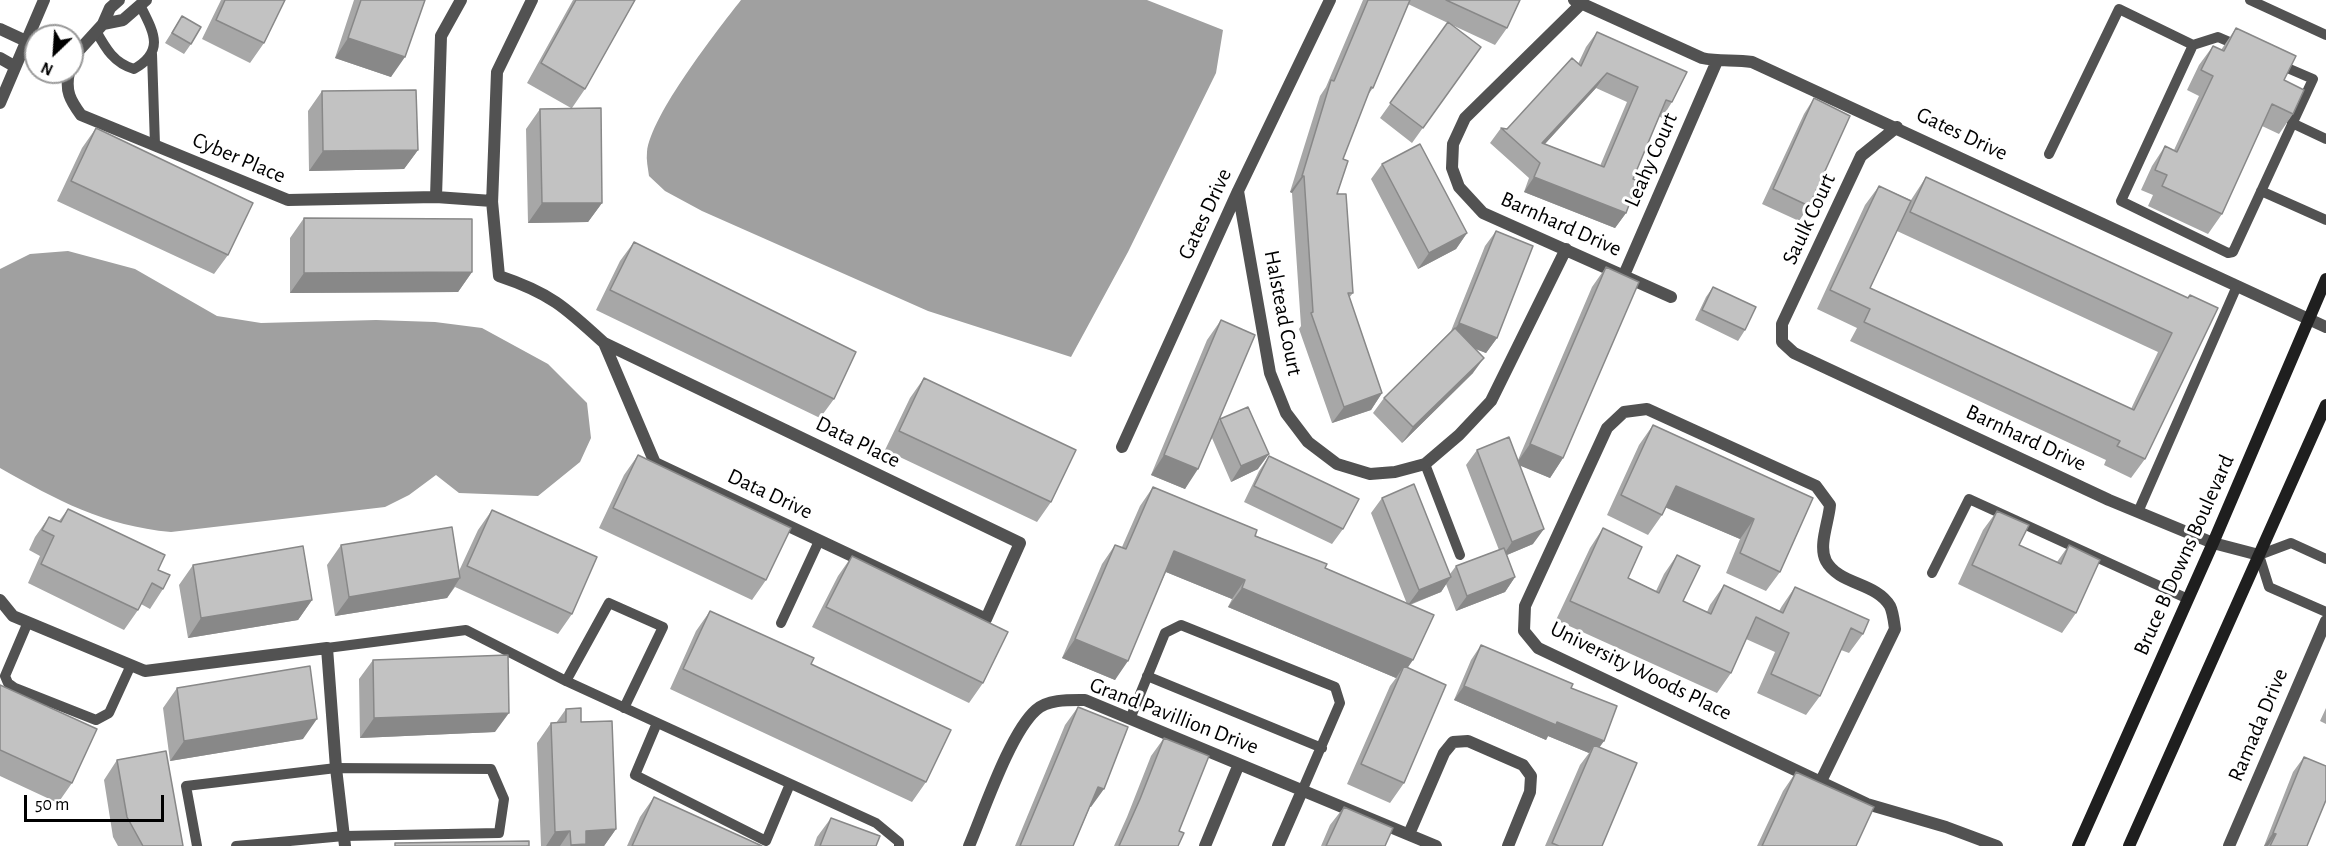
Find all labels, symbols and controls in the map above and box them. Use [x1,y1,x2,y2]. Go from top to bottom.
north arrow [24,24,84,84]
text: N [39,59,56,78]
street label: Gates Drive [1912,101,2012,167]
street label: Leahy Court [1619,109,1683,211]
street label: Cyber Place [189,127,289,189]
street label: Gates Drive [1172,164,1238,264]
street label: Saulk Court [1776,169,1842,269]
street label: Barnhard Drive [1496,186,1626,262]
street label: Halstead Court [1258,248,1308,378]
street label: Barnhard Drive [1962,399,2090,477]
street label: Data Place [811,410,905,474]
street label: Bruce B Downs Boulevard [2128,451,2240,659]
street label: Data Drive [723,463,817,525]
street label: University Woods Place [1546,616,1736,726]
street label: Ramada Drive [2222,664,2294,786]
street label: Grand Pavillion Drive [1086,672,1262,760]
scale bar [27,783,166,821]
text: 50 m [35,796,69,814]

